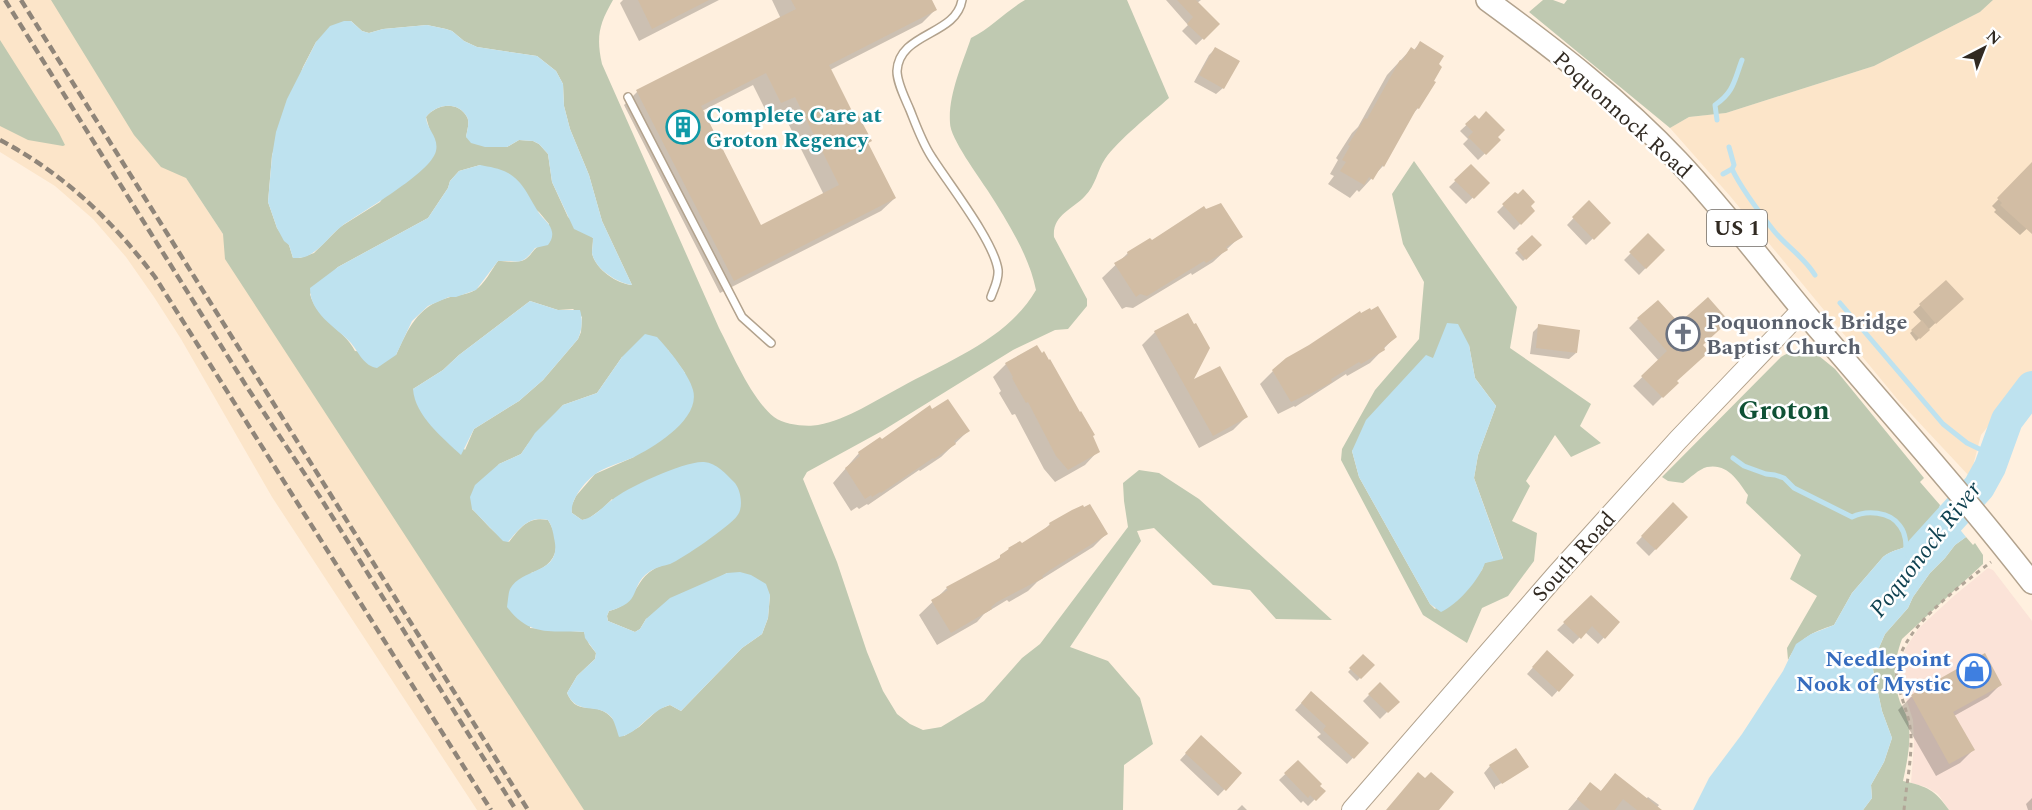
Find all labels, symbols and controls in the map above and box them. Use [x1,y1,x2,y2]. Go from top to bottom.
north arrow [1954,18,2014,78]
text: N [1980,24,2006,51]
street label: Poquonnock Road [1545,43,1699,187]
place label: Complete Care at Groton Regency [706,99,882,157]
building icon: Complete Care at Groton Regency [665,109,701,145]
road number: US 1 [1707,210,1767,246]
place label: Poquonnock Bridge Baptist Church [1706,306,1908,364]
church icon: Poquonnock Bridge Baptist Church [1665,316,1701,352]
district label: Groton [1738,389,1830,432]
water label: Poquonock River [1861,473,1991,626]
street label: South Road [1524,504,1624,610]
place label: Needlepoint Nook of Mystic [1796,643,1951,701]
shop icon: Needlepoint Nook of Mystic [1956,653,1992,689]

